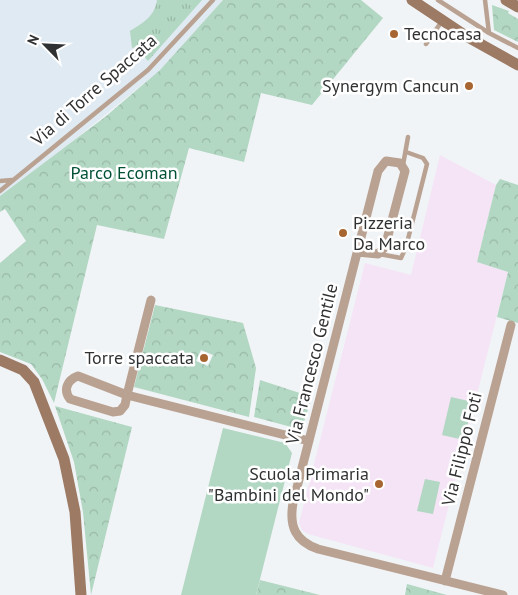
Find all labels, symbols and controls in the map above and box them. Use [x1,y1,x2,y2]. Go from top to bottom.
north arrow [20,20,70,70]
place label: Tecnocasa [404,22,482,45]
marker: Tecnocasa [388,28,400,40]
street label: Via di Torre Spaccata [25,29,161,151]
text: N [23,32,43,48]
place label: Synergym Cancun [322,74,459,97]
marker: Synergym Cancun [463,80,475,92]
park label: Parco Ecoman [70,161,178,184]
place label: Pizzeria Da Marco [353,211,425,255]
marker: Pizzeria Da Marco [337,227,349,239]
street label: Via Francesco Gentile [280,281,343,448]
place label: Torre spaccata [84,346,194,369]
marker: Torre spaccata [198,352,210,364]
street label: Via Filippo Foti [436,389,487,509]
place label: Scuola Primaria "Bambini del Mondo" [208,462,369,506]
marker: Scuola Primaria "Bambini del Mondo" [373,478,385,490]

